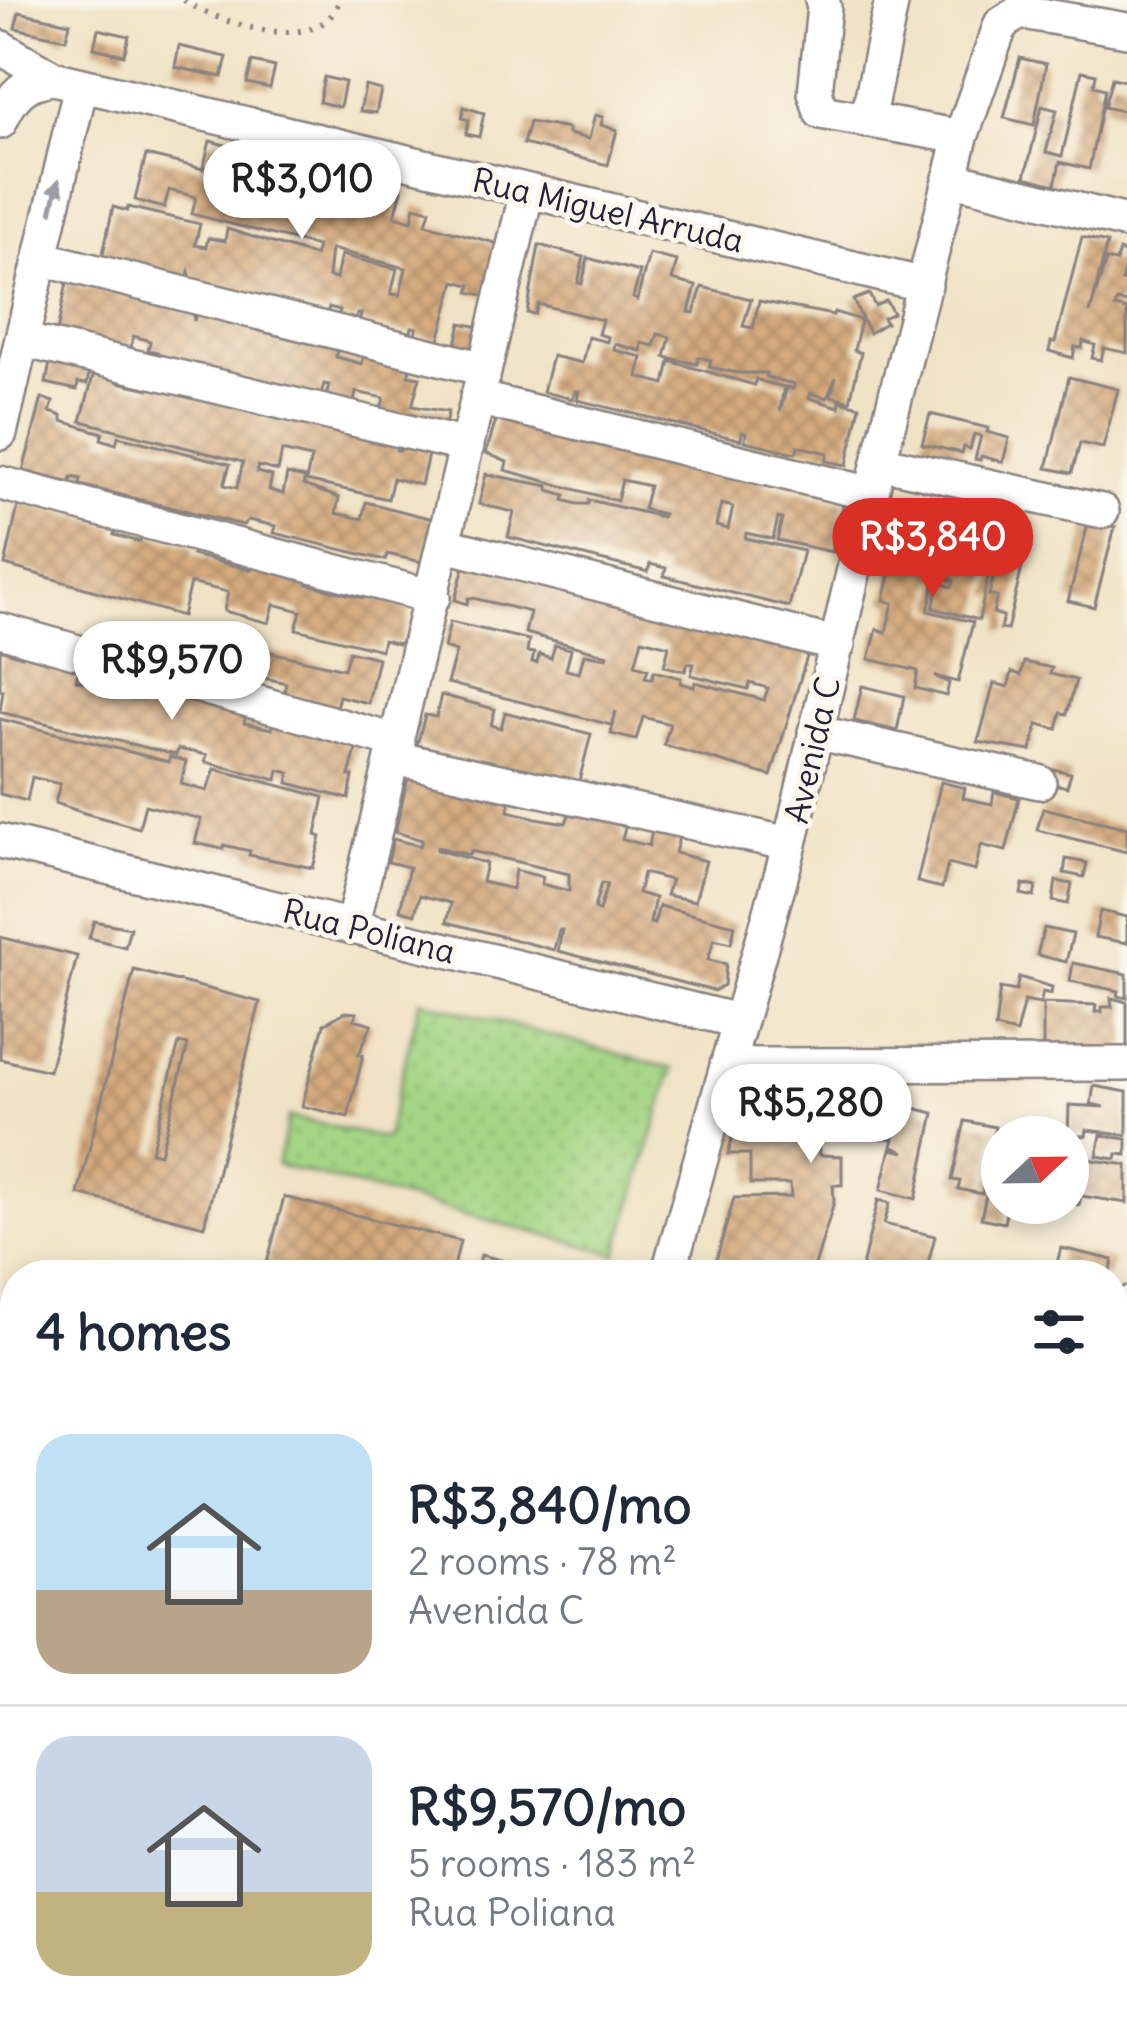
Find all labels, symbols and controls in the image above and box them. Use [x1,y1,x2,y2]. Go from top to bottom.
pin: R$3,010 [191,140,413,242]
text: R$3,010 [230,154,374,203]
street label: Rua Miguel Arruda [468,158,748,262]
one-way arrow [47,177,66,215]
pin: R$3,840 [822,498,1044,600]
text: R$3,840 [859,512,1007,561]
pin: R$9,570 [61,621,283,723]
text: R$9,570 [100,635,244,684]
street label: Avenida C [775,673,849,827]
street label: Rua Poliana [279,889,459,973]
pin: R$5,280 [700,1064,922,1166]
text: R$5,280 [738,1078,884,1127]
north arrow [981,1116,1089,1224]
map controls [981,1116,1089,1224]
icon: filters [1026,1299,1092,1365]
text: 4 homes [36,1300,231,1364]
text: R$3,840/mo [408,1473,691,1537]
icon: home [132,1482,276,1626]
text: 2 rooms · 78 m² [408,1537,677,1586]
text: Avenida C [408,1586,584,1635]
text: R$9,570/mo [408,1775,686,1839]
icon: home [132,1784,276,1928]
text: 5 rooms · 183 m² [408,1839,696,1888]
text: Rua Poliana [408,1888,616,1937]

